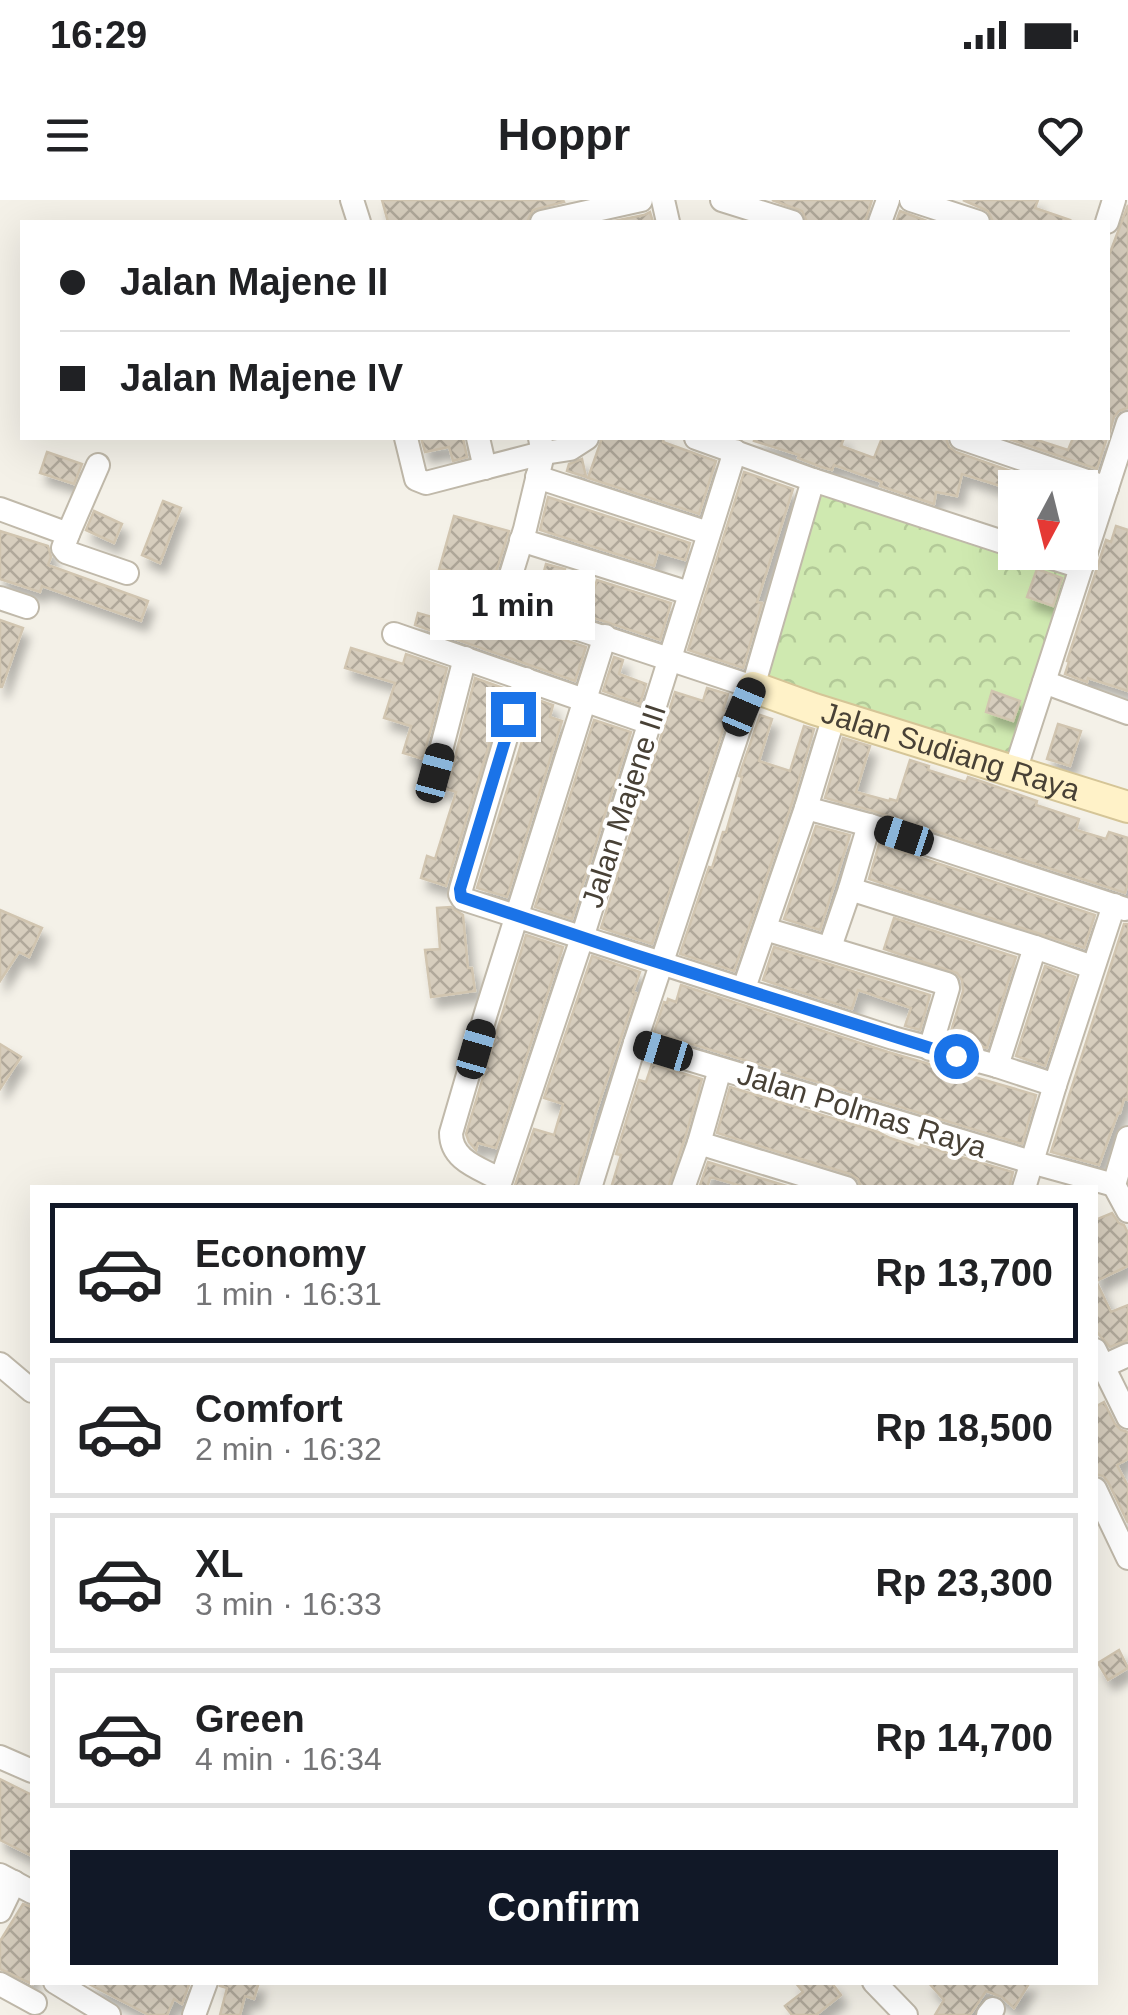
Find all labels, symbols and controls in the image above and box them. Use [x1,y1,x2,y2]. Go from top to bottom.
text: 16:29 [50,14,147,56]
icon: menu [40,108,95,163]
icon: heart [1033,108,1088,163]
text: Hoppr [498,109,630,160]
text: Jalan Majene II [120,261,388,303]
text: Jalan Majene IV [120,357,403,399]
north arrow [998,470,1098,570]
map controls [998,470,1098,570]
callout: 1 min [430,569,596,639]
text: 1 min [471,587,554,623]
car [718,674,770,740]
route end [491,692,536,737]
street label: Jalan Sudiang Raya [818,695,1084,807]
street label: Jalan Majene III [575,700,672,912]
car [413,740,457,806]
car [871,812,937,860]
car [453,1016,499,1082]
car [630,1028,696,1074]
route start [934,1034,979,1079]
street label: Jalan Polmas Raya [734,1057,991,1164]
icon: car [75,1228,165,1318]
text: Economy [195,1233,366,1275]
text: Rp 13,700 [876,1252,1053,1294]
text: 1 min · 16:31 [195,1276,382,1312]
icon: car [75,1383,165,1473]
text: Comfort [195,1388,343,1430]
text: Rp 18,500 [876,1407,1053,1449]
text: 2 min · 16:32 [195,1431,382,1467]
icon: car [75,1538,165,1628]
text: XL [195,1543,244,1585]
text: Rp 23,300 [876,1562,1053,1604]
text: 3 min · 16:33 [195,1586,382,1622]
icon: car [75,1693,165,1783]
text: Green [195,1698,305,1740]
text: Rp 14,700 [876,1717,1053,1759]
text: 4 min · 16:34 [195,1741,382,1777]
button: Confirm [70,1850,1058,1965]

